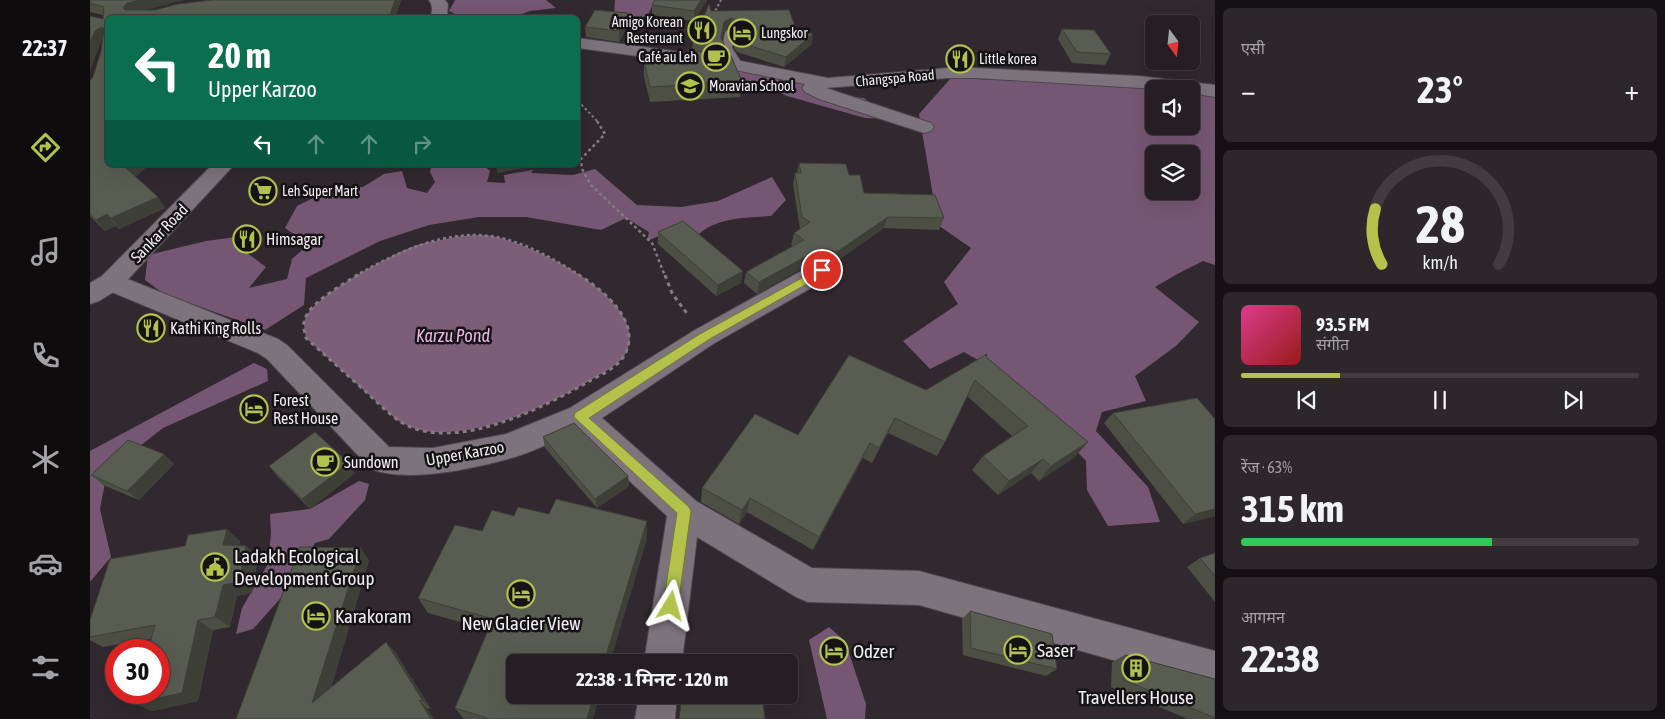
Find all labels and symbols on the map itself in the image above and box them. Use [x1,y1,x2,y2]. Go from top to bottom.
place label: Amigo Korean Resteruant [612,14,683,46]
restaurant icon: Amigo Korean Resteruant [687,15,717,45]
north arrow [1145,15,1200,70]
hotel icon: Lungskor [727,18,757,48]
place label: Lungskor [761,25,808,41]
cafe icon: Café au Leh [701,42,731,72]
restaurant icon: Little korea [945,44,975,74]
place label: Café au Leh [638,49,697,65]
place label: Little korea [979,51,1037,67]
street label: Changspa Road [855,67,935,89]
school or university icon: Moravian School [675,71,705,101]
place label: Moravian School [709,78,795,94]
supermarket icon: Leh Super Mart [248,176,278,206]
place label: Leh Super Mart [282,183,358,199]
street label: Sankar Road [127,200,191,266]
restaurant icon: Himsagar [232,224,262,254]
place label: Himsagar [266,230,323,249]
pin [801,249,843,291]
restaurant icon: Kathi Kîng Rolls [136,313,166,343]
place label: Kathi Kîng Rolls [170,319,262,338]
water label: Karzu Pond [416,325,491,346]
place label: Forest Rest House [273,391,338,427]
hotel icon: Forest Rest House [239,394,269,424]
street label: Upper Karzoo [424,437,506,470]
cafe icon: Sundown [310,447,340,477]
place label: Sundown [344,453,398,471]
place label: Ladakh Ecological Development Group [234,545,375,589]
public building icon: Ladakh Ecological Development Group [200,552,230,582]
hotel icon: New Glacier View [506,579,536,609]
position arrow [644,579,696,631]
hotel icon: Karakoram [301,601,331,631]
place label: Karakoram [335,605,411,627]
place label: New Glacier View [461,612,581,634]
hotel icon: Saser [1003,635,1033,665]
hotel icon: Odzer [819,636,849,666]
speed limit sign: 30 [105,639,170,704]
place label: Saser [1037,639,1075,661]
place label: Odzer [853,640,894,662]
building icon: Travellers House [1121,653,1151,683]
place label: Travellers House [1078,686,1194,708]

